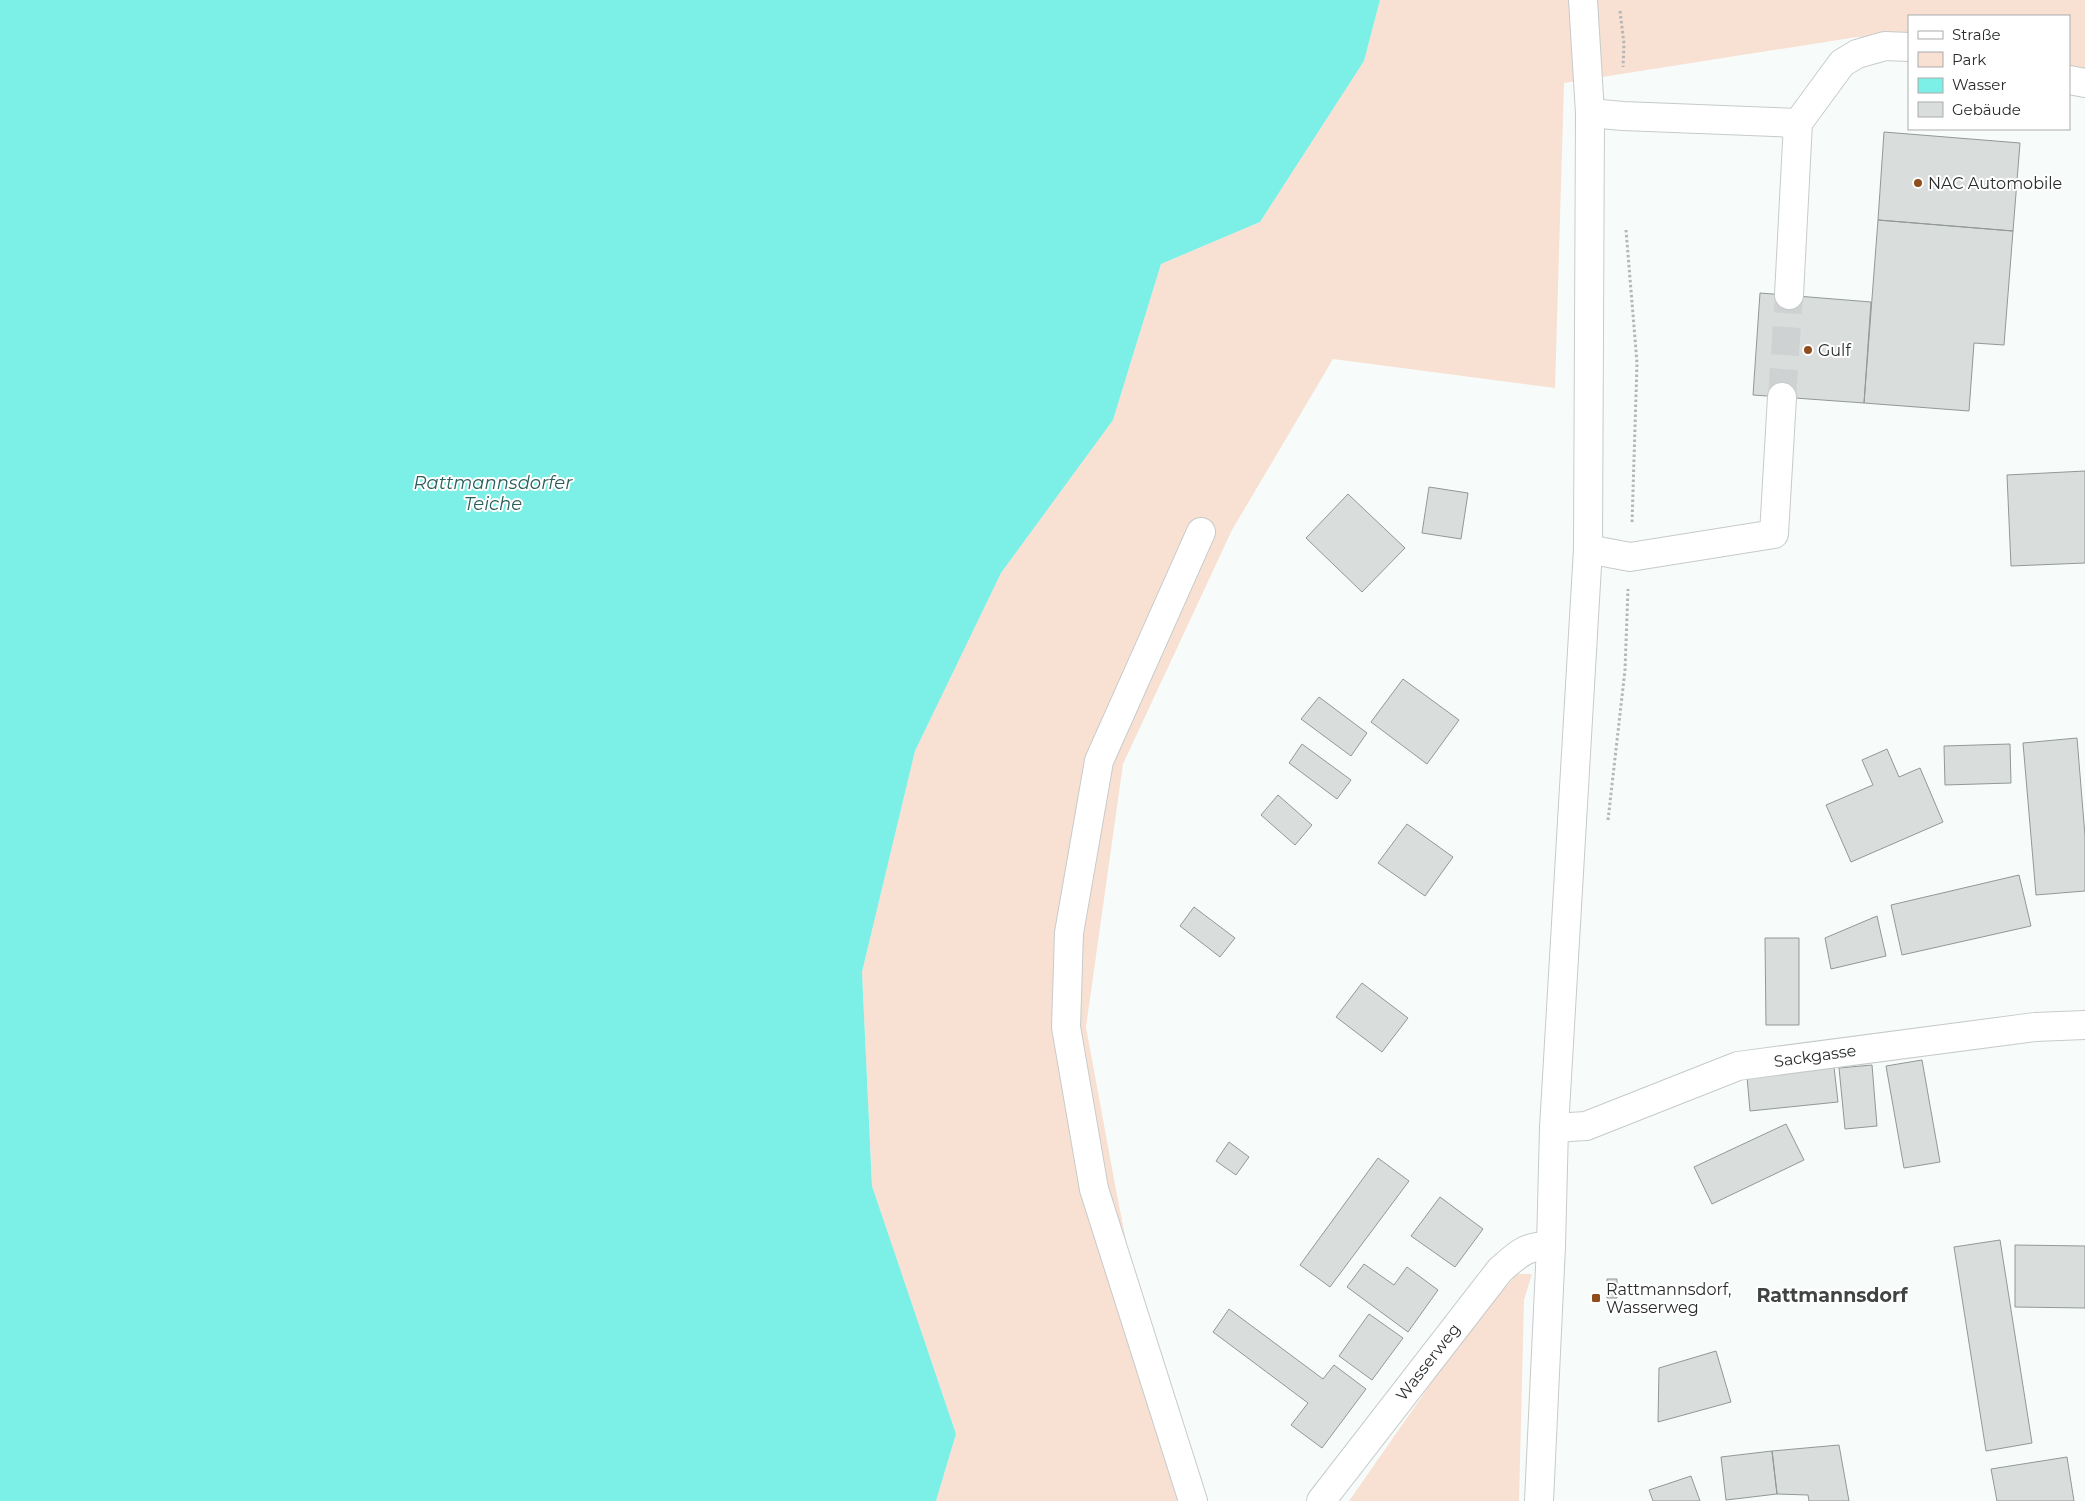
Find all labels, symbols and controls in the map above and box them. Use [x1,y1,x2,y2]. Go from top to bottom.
legend [1908,15,2070,130]
text: Straße [1952,25,2001,44]
text: Park [1952,50,1986,69]
text: Wasser [1952,75,2006,94]
text: Gebäude [1952,100,2021,119]
place label: NAC Automobile [1928,174,2062,193]
marker: NAC Automobile [1912,177,1924,189]
place label: Gulf [1818,341,1851,360]
marker: Gulf [1802,344,1814,356]
water label: Rattmannsdorfer Teiche [414,472,573,515]
street label: Sackgasse [1773,1041,1857,1071]
place label: Rattmannsdorf, Wasserweg [1606,1280,1732,1317]
district label: Rattmannsdorf [1756,1284,1908,1307]
marker: Rattmannsdorf, Wasserweg [1590,1292,1602,1304]
street label: Wasserweg [1392,1320,1464,1404]

